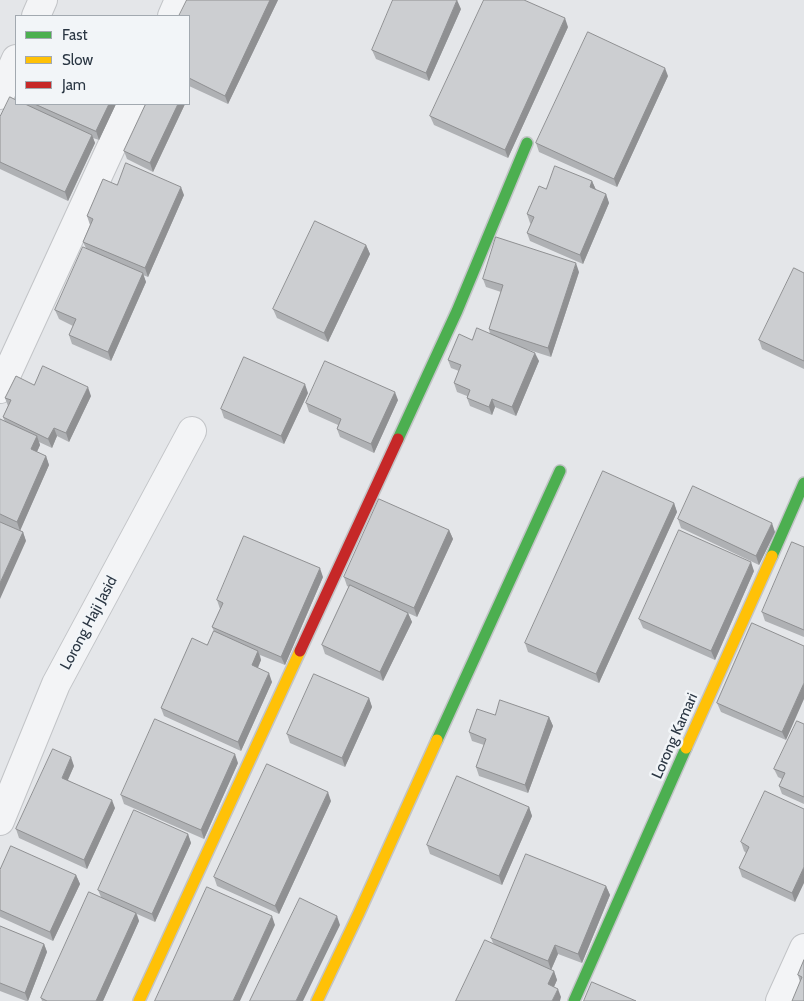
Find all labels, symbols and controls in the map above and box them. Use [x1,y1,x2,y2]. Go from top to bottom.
legend [15,15,190,105]
text: Fast [62,26,87,44]
text: Slow [62,51,93,69]
text: Jam [62,76,86,94]
street label: Lorong Haji Jasid [57,573,121,673]
street label: Lorong Kamari [648,690,702,782]

